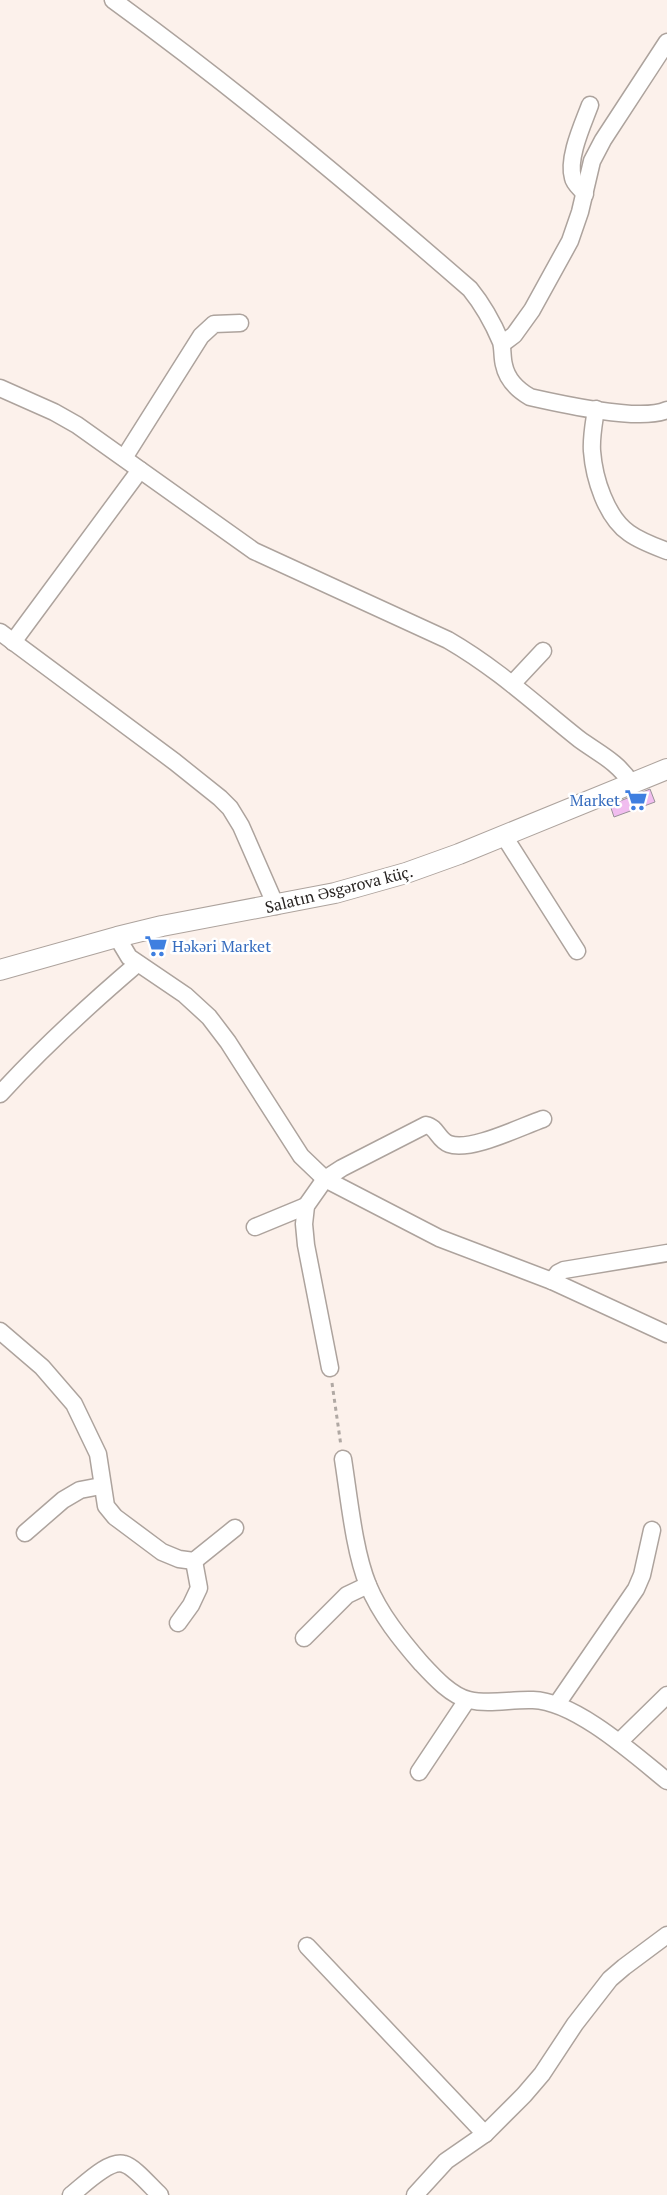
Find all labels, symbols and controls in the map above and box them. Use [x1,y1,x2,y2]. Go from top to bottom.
supermarket icon: Market [623,787,649,813]
place label: Market [570,789,620,811]
street label: Salatın Əsgərova küç. [263,860,415,918]
supermarket icon: Həkəri Market [143,933,169,959]
place label: Həkəri Market [172,935,271,957]

